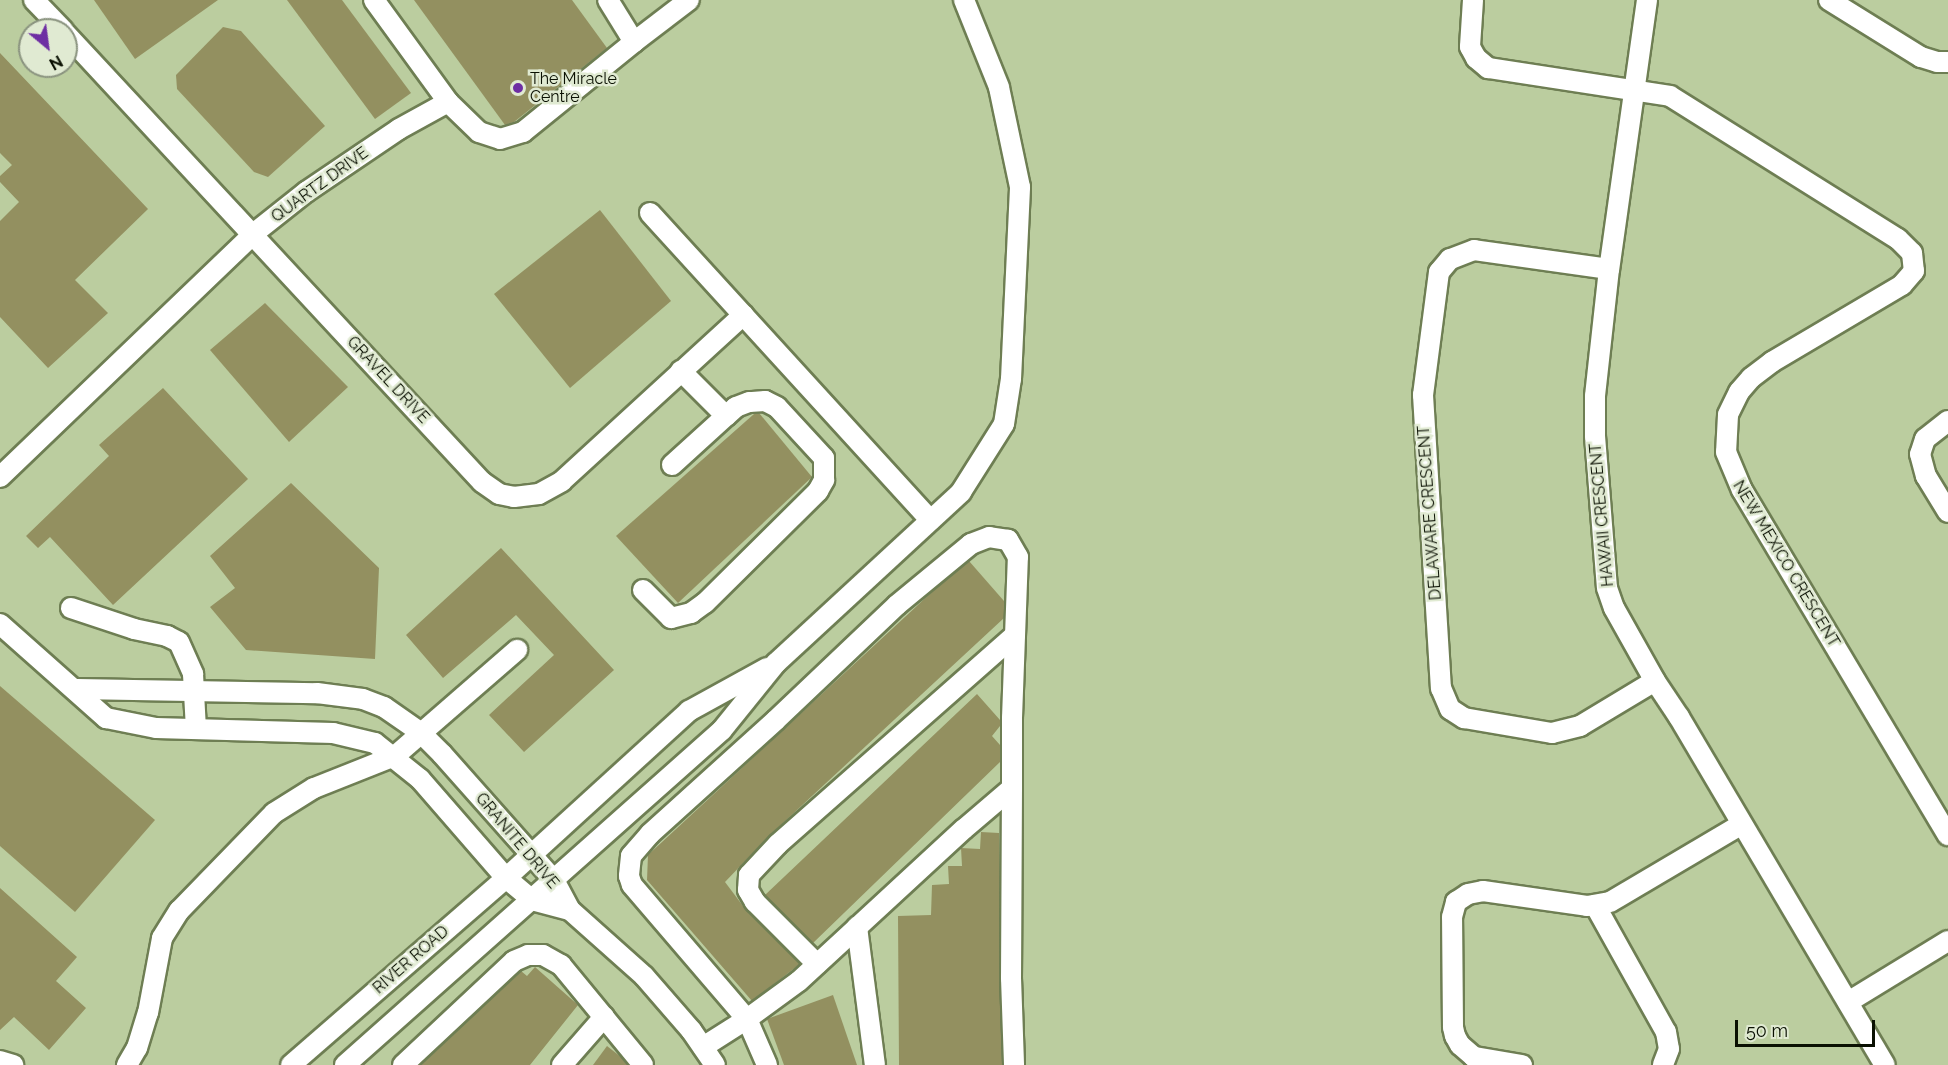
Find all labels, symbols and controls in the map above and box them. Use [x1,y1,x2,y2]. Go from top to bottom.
north arrow [18,18,78,78]
text: N [46,51,66,74]
place label: The Miracle Centre [530,69,617,107]
marker: The Miracle Centre [511,81,525,95]
street label: QUARTZ DRIVE [268,143,372,227]
street label: GRAVEL DRIVE [343,332,433,428]
street label: DELAWARE CRESCENT [1414,425,1446,601]
street label: HAWAII CRESCENT [1586,442,1618,588]
street label: NEW MEXICO CRESCENT [1728,477,1844,651]
street label: GRANITE DRIVE [471,789,563,893]
street label: RIVER ROAD [369,922,453,998]
scale bar [1738,1008,1878,1046]
text: 50 m [1746,1020,1788,1041]

